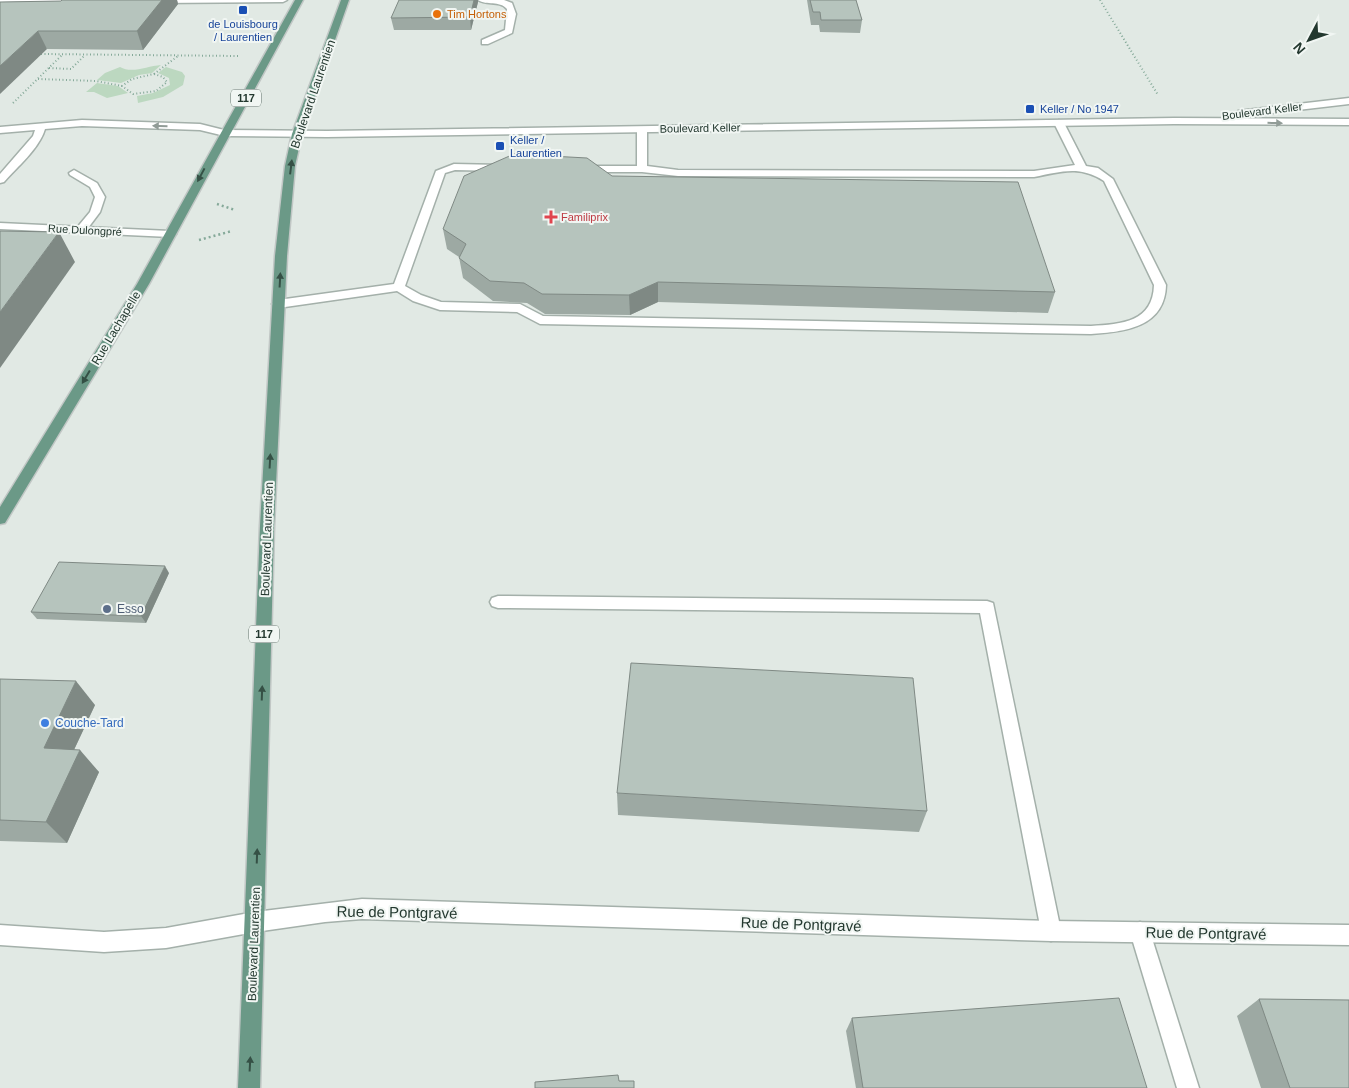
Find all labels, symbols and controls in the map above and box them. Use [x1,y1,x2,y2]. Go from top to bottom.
marker: de Louisbourg / Laurentien [237,4,249,16]
marker: Tim Hortons [431,8,443,20]
place label: Tim Hortons [447,8,507,20]
north arrow [1284,15,1334,65]
place label: de Louisbourg / Laurentien [208,18,278,43]
street label: Boulevard Laurentien [288,38,338,150]
text: N [1290,39,1309,58]
road number: 117 [231,90,261,106]
street label: Boulevard Keller [1221,100,1303,122]
marker: Keller / No 1947 [1024,103,1036,115]
place label: Keller / No 1947 [1040,103,1119,115]
one-way arrow [1268,119,1284,127]
street label: Boulevard Keller [660,121,741,135]
one-way arrow [151,122,167,130]
place label: Keller / Laurentien [510,134,562,159]
marker: Keller / Laurentien [494,140,506,152]
one-way arrow [287,159,295,175]
one-way arrow [197,168,205,183]
marker: Familiprix [545,211,557,223]
place label: Familiprix [561,211,609,223]
street label: Rue Dulongpré [48,222,122,238]
one-way arrow [276,272,284,288]
street label: Rue Lachapelle [89,288,144,367]
one-way arrow [81,370,90,384]
one-way arrow [267,453,275,469]
street label: Boulevard Laurentien [258,482,276,596]
place label: Esso [117,602,144,616]
marker: Esso [101,603,113,615]
road number: 117 [249,626,279,642]
one-way arrow [258,685,266,701]
place label: Couche-Tard [55,716,124,730]
marker: Couche-Tard [39,717,51,729]
one-way arrow [253,848,261,864]
street label: Boulevard Laurentien [245,887,263,1001]
street label: Rue de Pontgravé [336,902,458,922]
street label: Rue de Pontgravé [740,913,862,935]
street label: Rue de Pontgravé [1145,923,1267,943]
one-way arrow [247,1055,255,1071]

